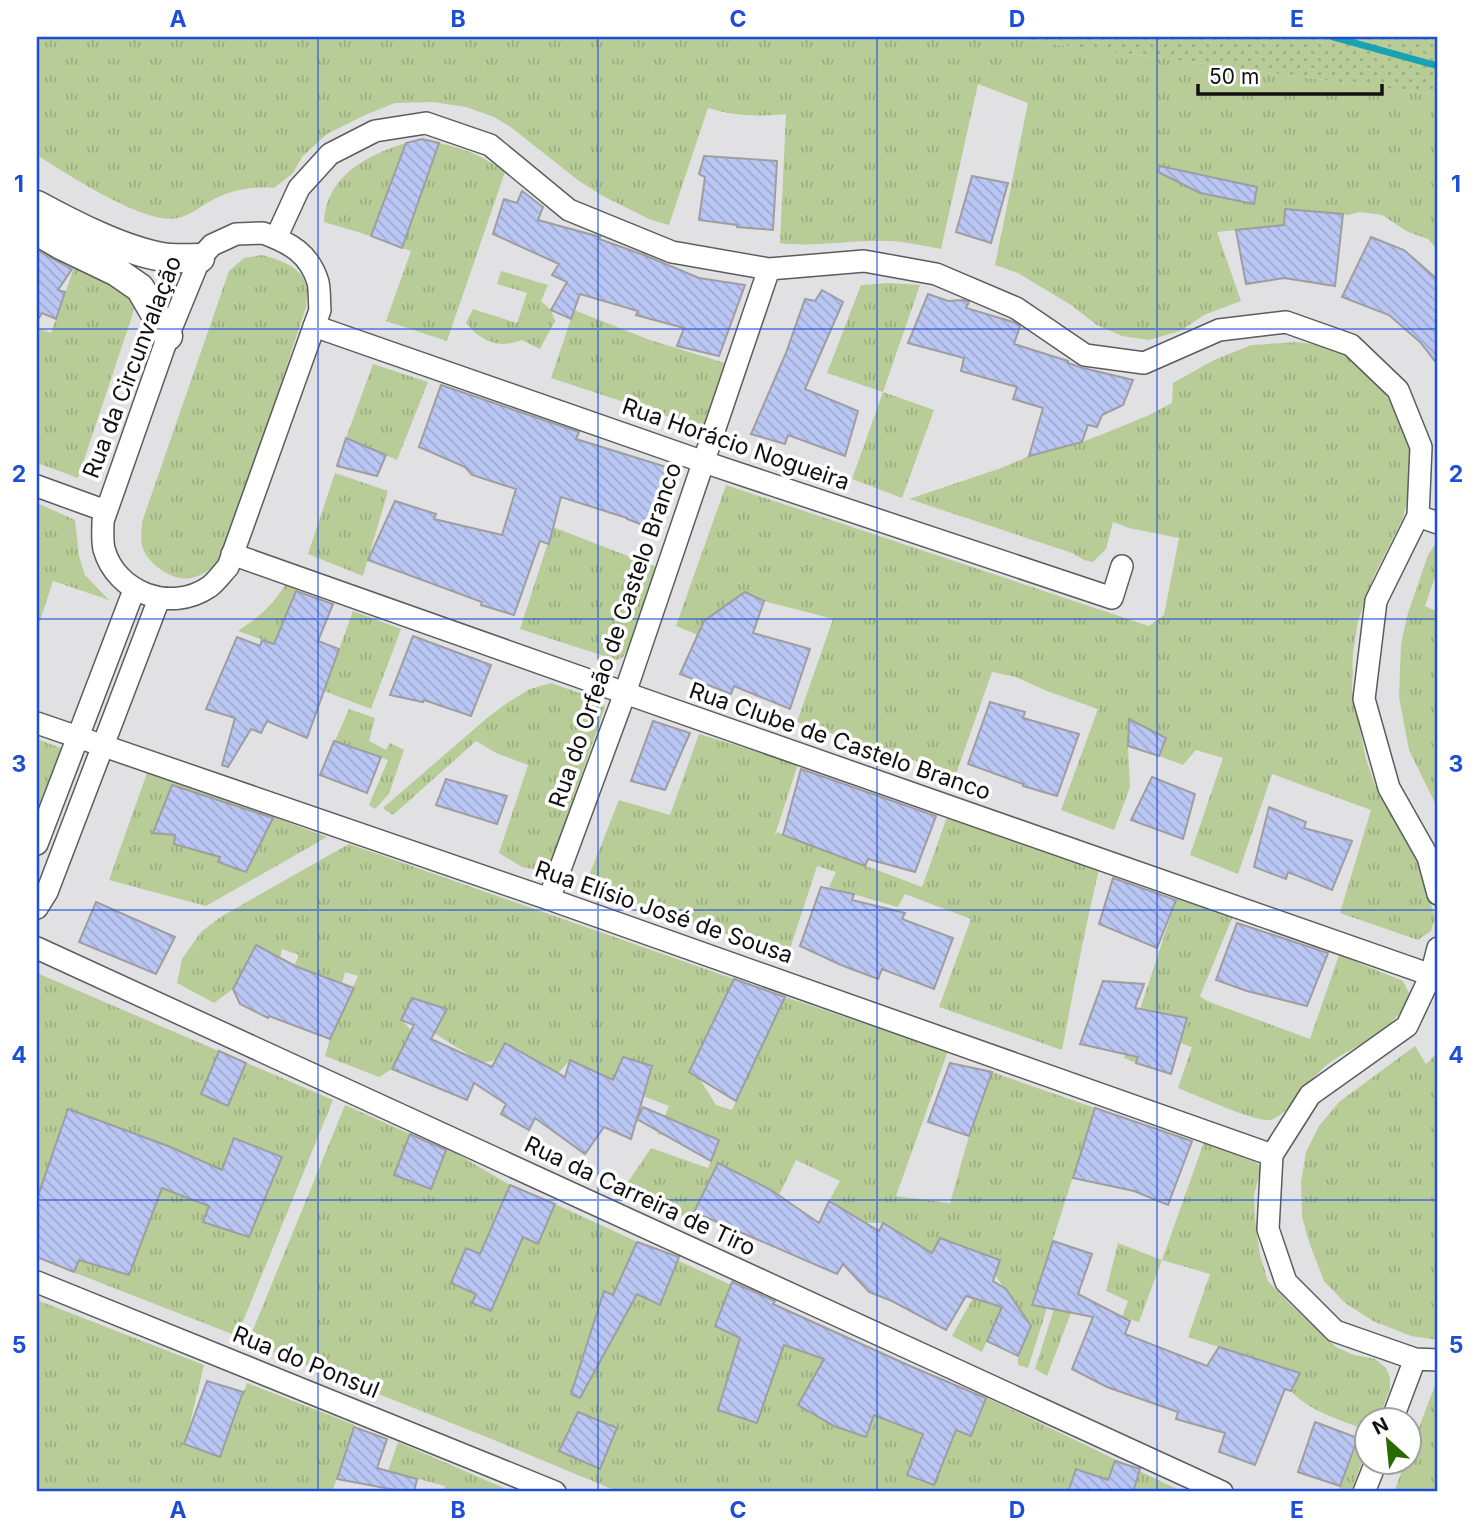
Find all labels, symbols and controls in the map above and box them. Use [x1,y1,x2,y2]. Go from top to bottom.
text: A [169,5,187,33]
text: B [450,5,466,33]
text: C [729,5,747,33]
text: D [1009,5,1025,33]
text: E [1290,5,1304,33]
scale bar [1198,52,1382,96]
text: 50 m [1209,64,1259,89]
text: 1 [14,170,24,198]
text: 1 [1451,170,1461,198]
street label: Rua da Circunvalação [77,252,187,482]
street label: Rua Horácio Nogueira [619,392,853,496]
street label: Rua do Orfeão de Castelo Branco [543,459,687,811]
text: 2 [12,460,26,488]
text: 2 [1449,460,1463,488]
street label: Rua Clube de Castelo Branco [685,676,995,806]
text: 3 [12,750,26,778]
text: 3 [1449,750,1463,778]
street label: Rua Elísio José de Sousa [531,855,797,969]
text: 4 [11,1041,27,1069]
text: 4 [1448,1041,1464,1069]
street label: Rua da Carreira de Tiro [520,1130,760,1262]
street label: Rua do Ponsul [229,1320,383,1404]
text: 5 [12,1331,26,1359]
text: 5 [1449,1331,1463,1359]
north arrow [1352,1406,1422,1476]
text: N [1369,1413,1392,1440]
text: A [169,1496,187,1524]
text: B [450,1496,466,1524]
text: C [729,1496,747,1524]
text: D [1009,1496,1025,1524]
text: E [1290,1496,1304,1524]

